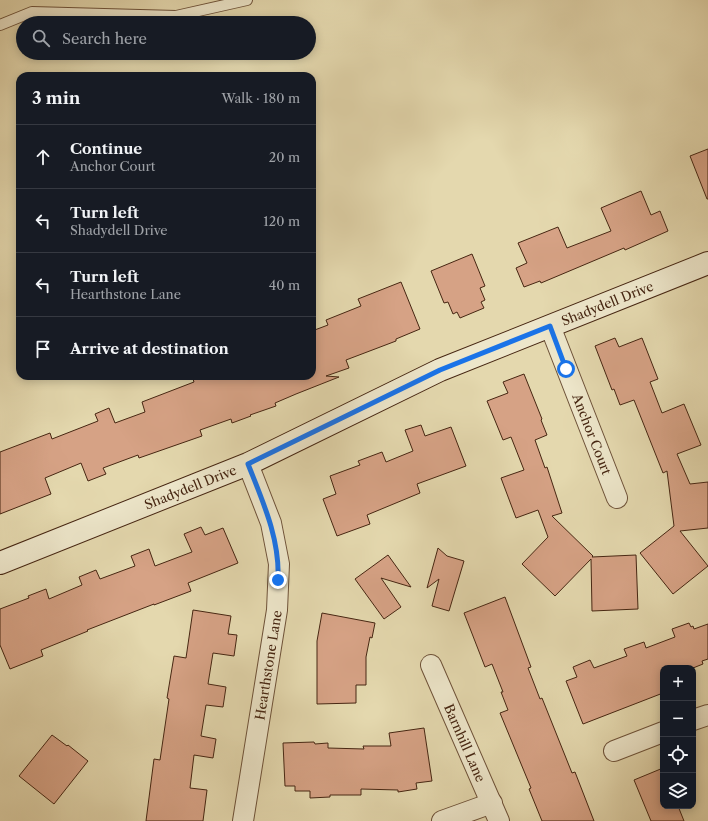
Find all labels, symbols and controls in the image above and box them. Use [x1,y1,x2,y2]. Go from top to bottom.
search box [16,16,316,60]
icon: search [30,27,52,49]
text: Search here [62,29,147,48]
text: 3 min [32,88,81,108]
text: Walk · 180 m [221,90,300,106]
text: Continue [70,139,142,158]
icon: ahead [32,146,54,168]
text: 20 m [269,149,300,165]
text: Anchor Court [70,158,155,174]
text: Turn left [70,203,139,222]
icon: left [32,210,54,232]
text: 120 m [263,213,300,229]
text: Shadydell Drive [70,222,168,238]
text: Turn left [70,267,139,286]
icon: left [32,274,54,296]
text: 40 m [269,277,300,293]
street label: Shadydell Drive [559,278,656,329]
text: Hearthstone Lane [70,286,181,302]
icon: arrive [32,338,54,360]
text: Arrive at destination [70,339,229,358]
route start [557,360,575,378]
street label: Anchor Court [569,390,615,477]
street label: Shadydell Drive [142,461,239,513]
route end [269,571,287,589]
street label: Hearthstone Lane [251,609,285,721]
map controls [660,665,696,809]
button: + [660,665,696,701]
street label: Barnhill Lane [441,701,489,784]
button: − [660,701,696,737]
button: locate [660,737,696,773]
button: layers [660,773,696,809]

